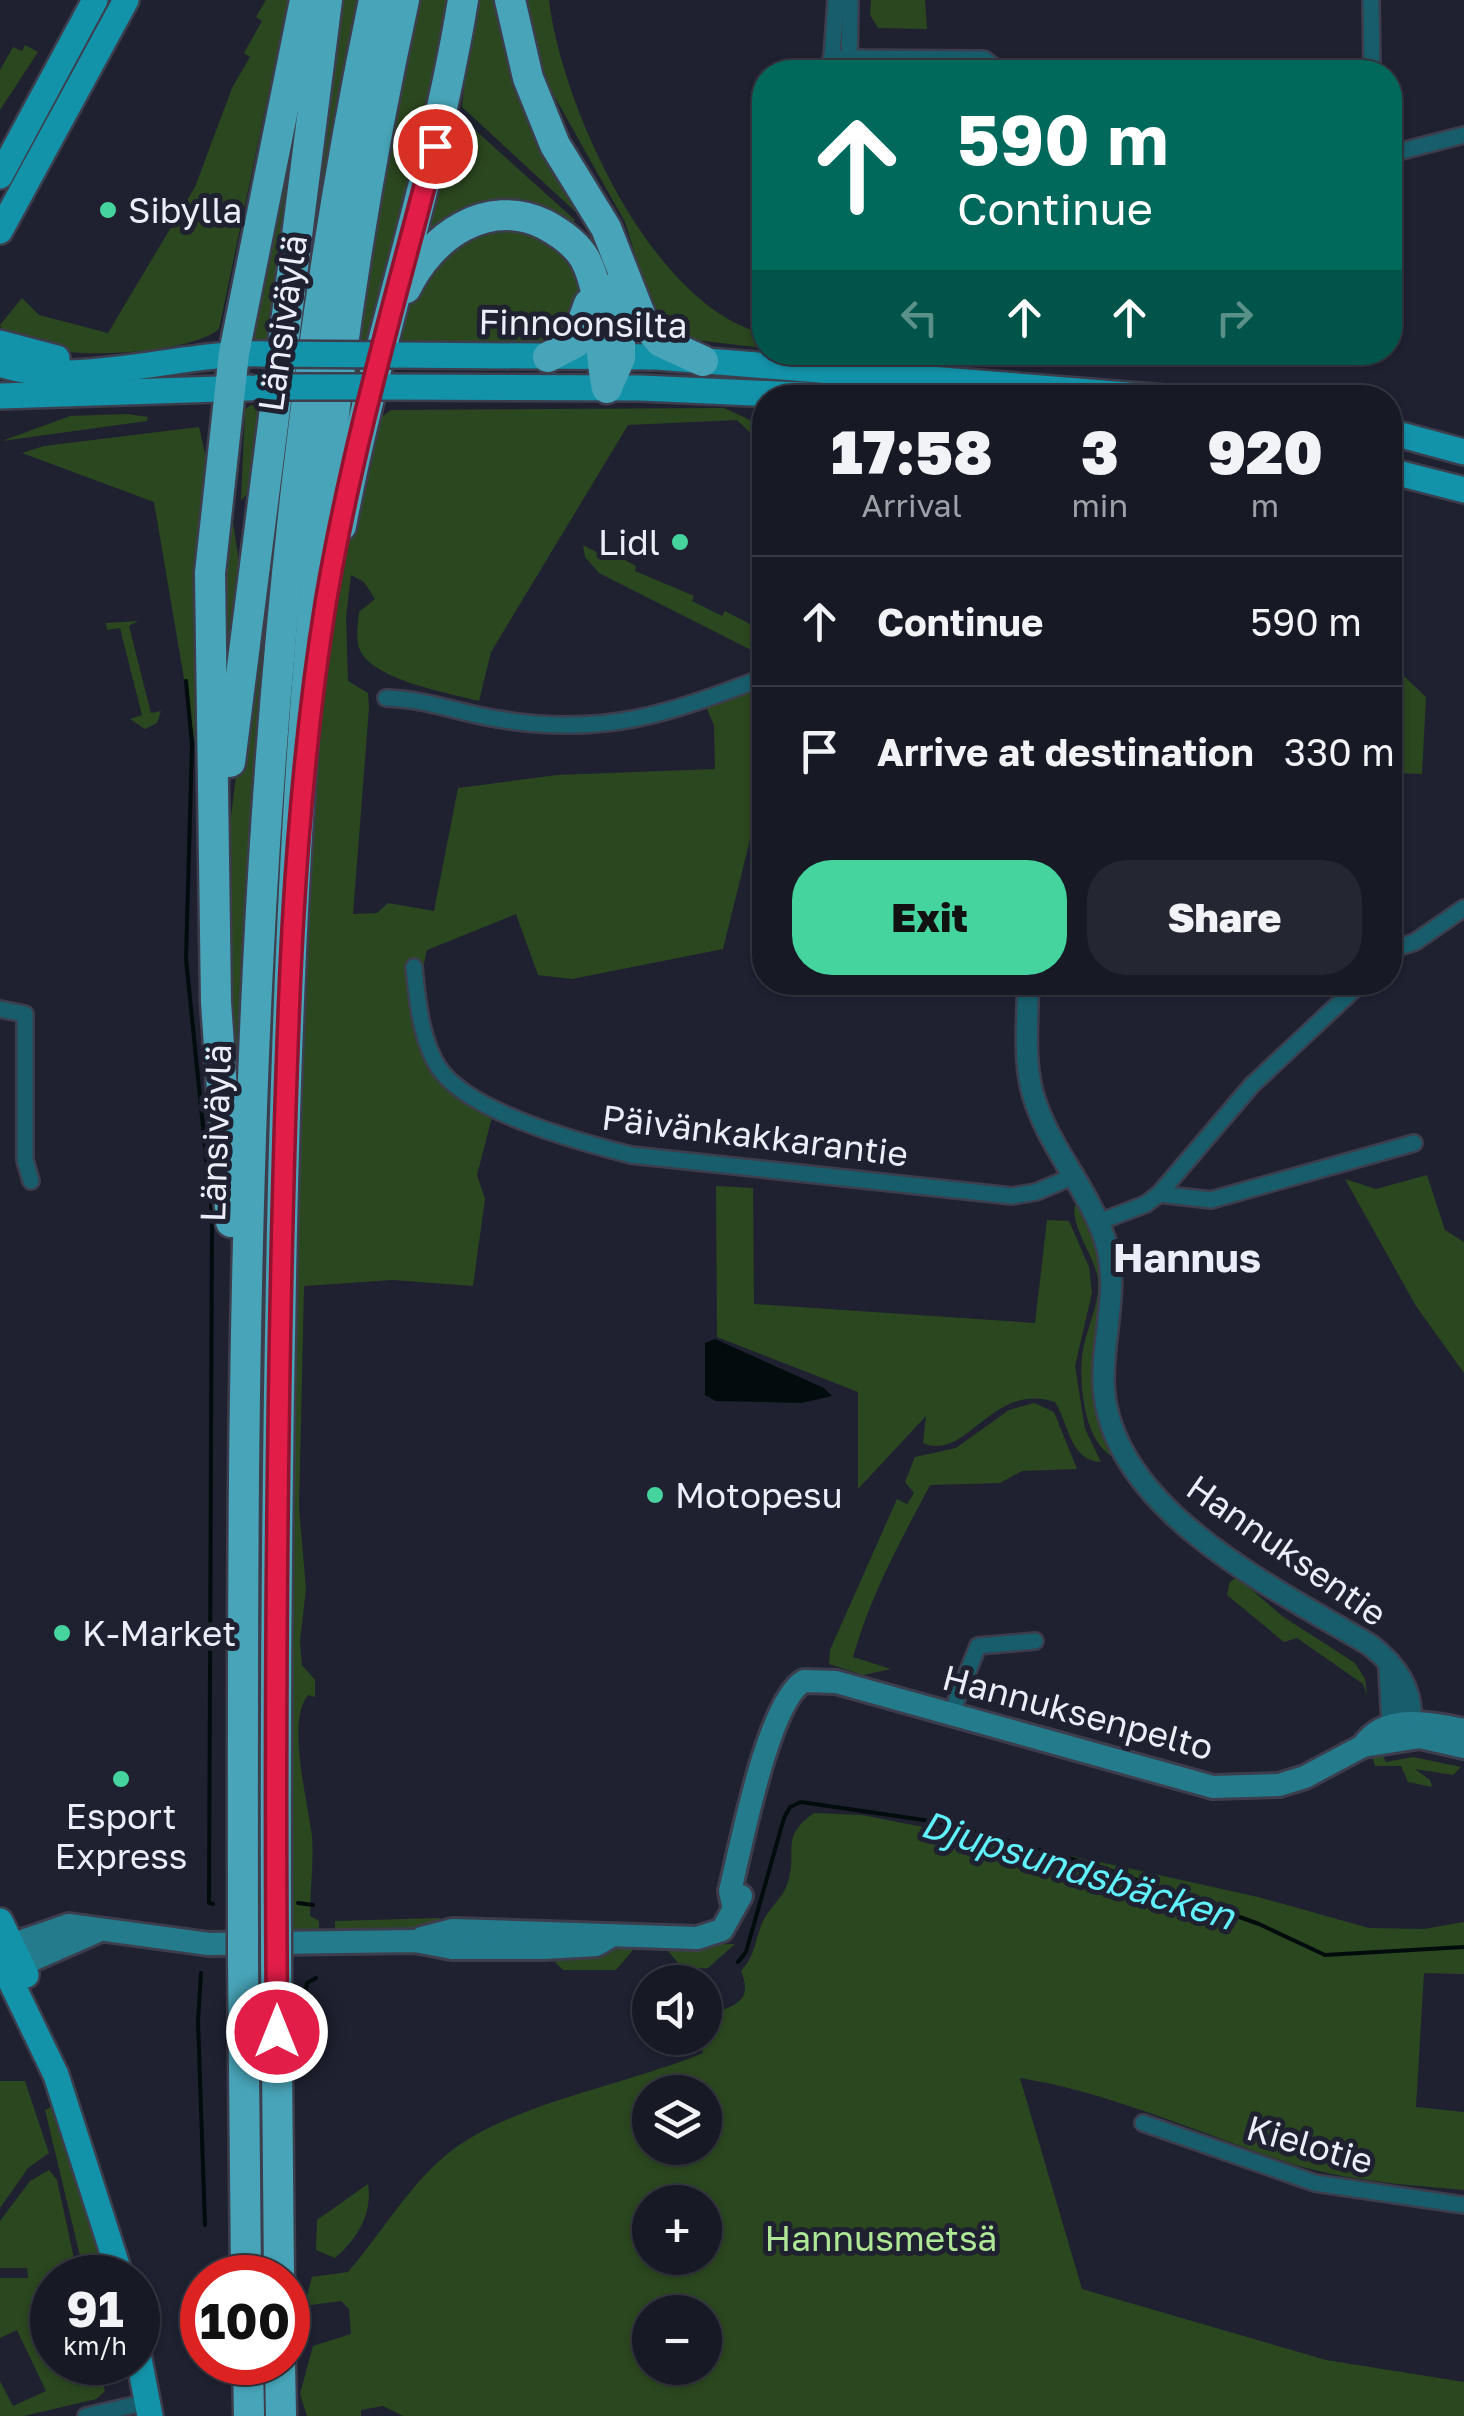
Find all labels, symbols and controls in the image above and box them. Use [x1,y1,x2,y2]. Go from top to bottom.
text: 590 m [957,96,1168,180]
icon: ahead [792,100,922,230]
pin [393,104,478,189]
icon: arrive [408,119,463,174]
text: Continue [957,181,1153,235]
place label: Sibylla [128,189,242,231]
marker: Sibylla [97,199,119,221]
street label: Länsiväylä [249,232,315,414]
icon: left [892,290,947,345]
icon: ahead [997,290,1052,345]
icon: ahead [1102,290,1157,345]
icon: right [1207,290,1262,345]
street label: Finnoonsilta [478,300,688,346]
text: 17:58 [831,415,992,487]
text: 3 [1081,415,1119,487]
text: 920 [1207,415,1323,487]
text: Arrival [862,486,962,524]
text: min [1072,486,1128,524]
text: m [1251,486,1279,524]
place label: Lidl [598,521,660,563]
marker: Lidl [669,531,691,553]
icon: ahead [792,594,847,649]
text: Continue [877,599,1043,644]
text: 590 m [1250,599,1362,644]
icon: arrive [792,724,847,779]
text: Arrive at destination [877,729,1254,774]
text: 330 m [1284,729,1395,774]
button: Exit [792,860,1067,975]
button: Share [1087,860,1362,975]
street label: Länsiväylä [191,1043,239,1223]
street label: Päivänkakkarantie [600,1095,910,1175]
district label: Hannus [1113,1233,1261,1281]
street label: Hannuksentie [1179,1466,1395,1634]
place label: Motopesu [675,1474,843,1516]
marker: Motopesu [644,1484,666,1506]
place label: K-Market [82,1612,236,1654]
marker: K-Market [51,1622,73,1644]
street label: Hannuksenpelto [938,1656,1218,1768]
marker: Esport Express [110,1768,132,1790]
place label: Esport Express [55,1795,187,1877]
water label: Djupsundsbäcken [916,1800,1241,1938]
map controls [632,1965,722,2385]
button: sound [632,1965,722,2055]
position arrow [225,1980,329,2084]
button: layers [632,2075,722,2165]
street label: Kielotie [1242,2106,1378,2182]
button: + [632,2185,722,2275]
park label: Hannusmetsä [765,2217,997,2259]
speed limit sign: 100 [180,2255,310,2385]
text: 91 [66,2278,124,2338]
button: − [632,2295,722,2385]
text: km/h [63,2330,127,2361]

